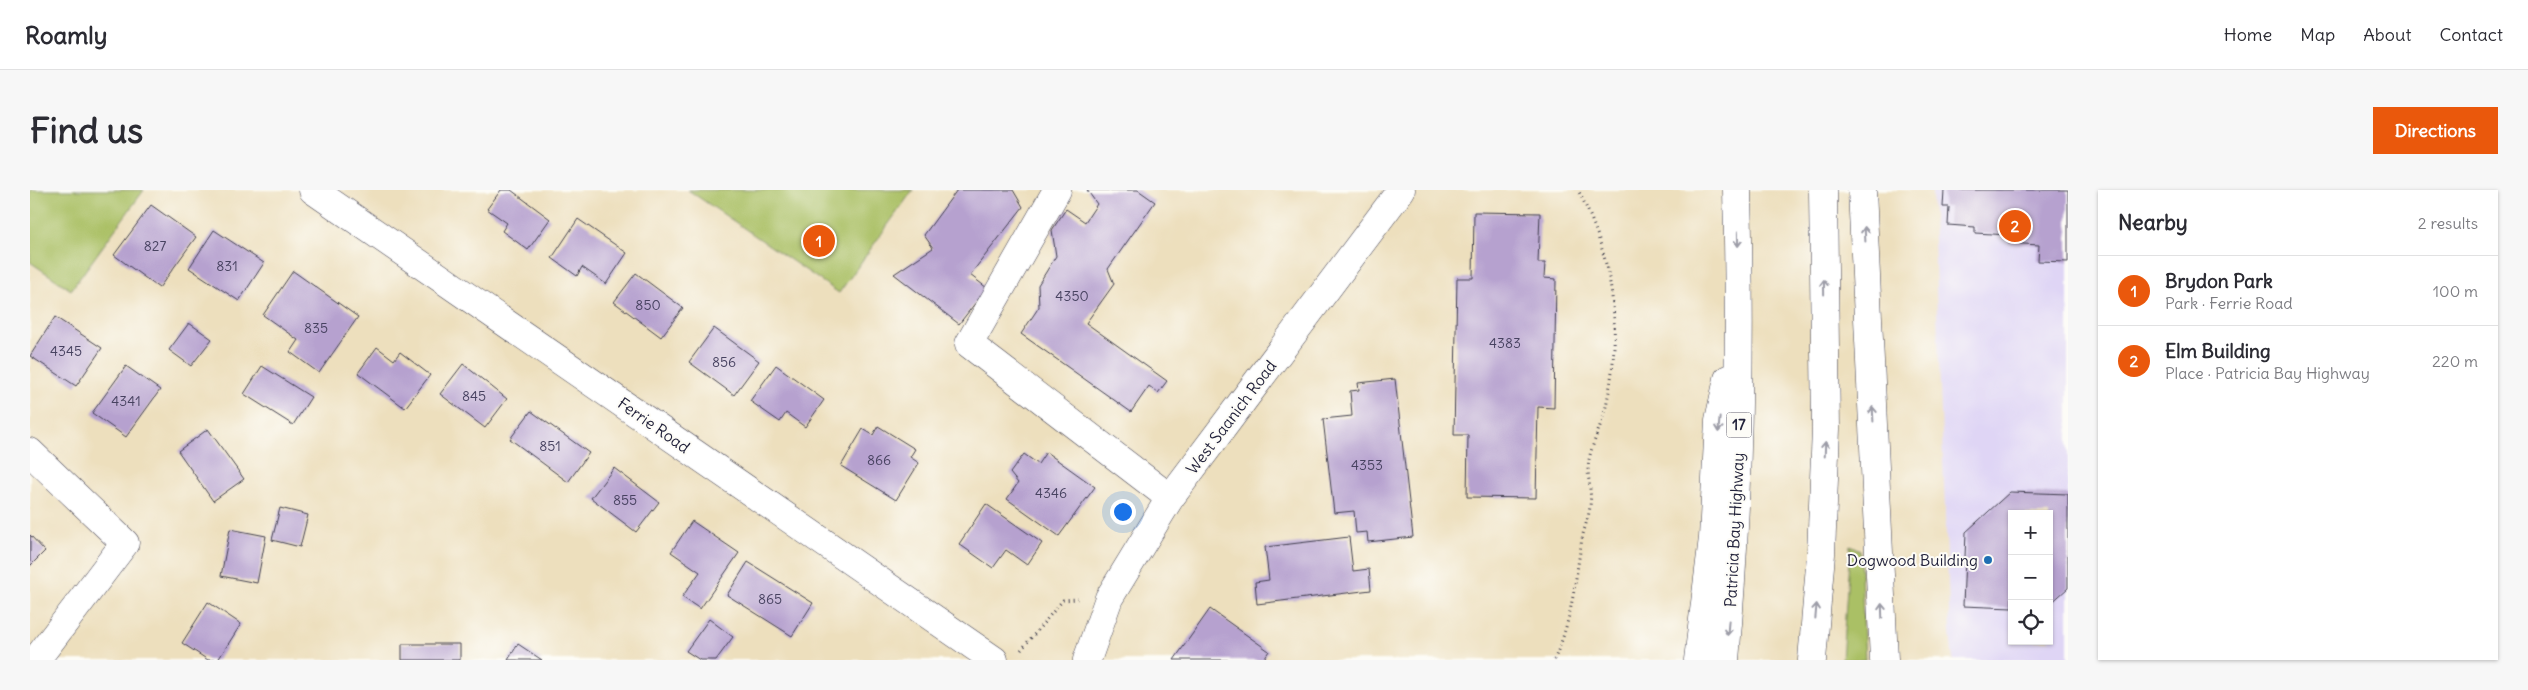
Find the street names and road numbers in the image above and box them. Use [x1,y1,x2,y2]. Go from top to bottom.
street label: West Saanich Road [1182,356,1280,478]
street label: Ferrie Road [614,393,694,457]
road number: 17 [1726,412,1752,438]
street label: Patricia Bay Highway [1720,452,1748,608]

